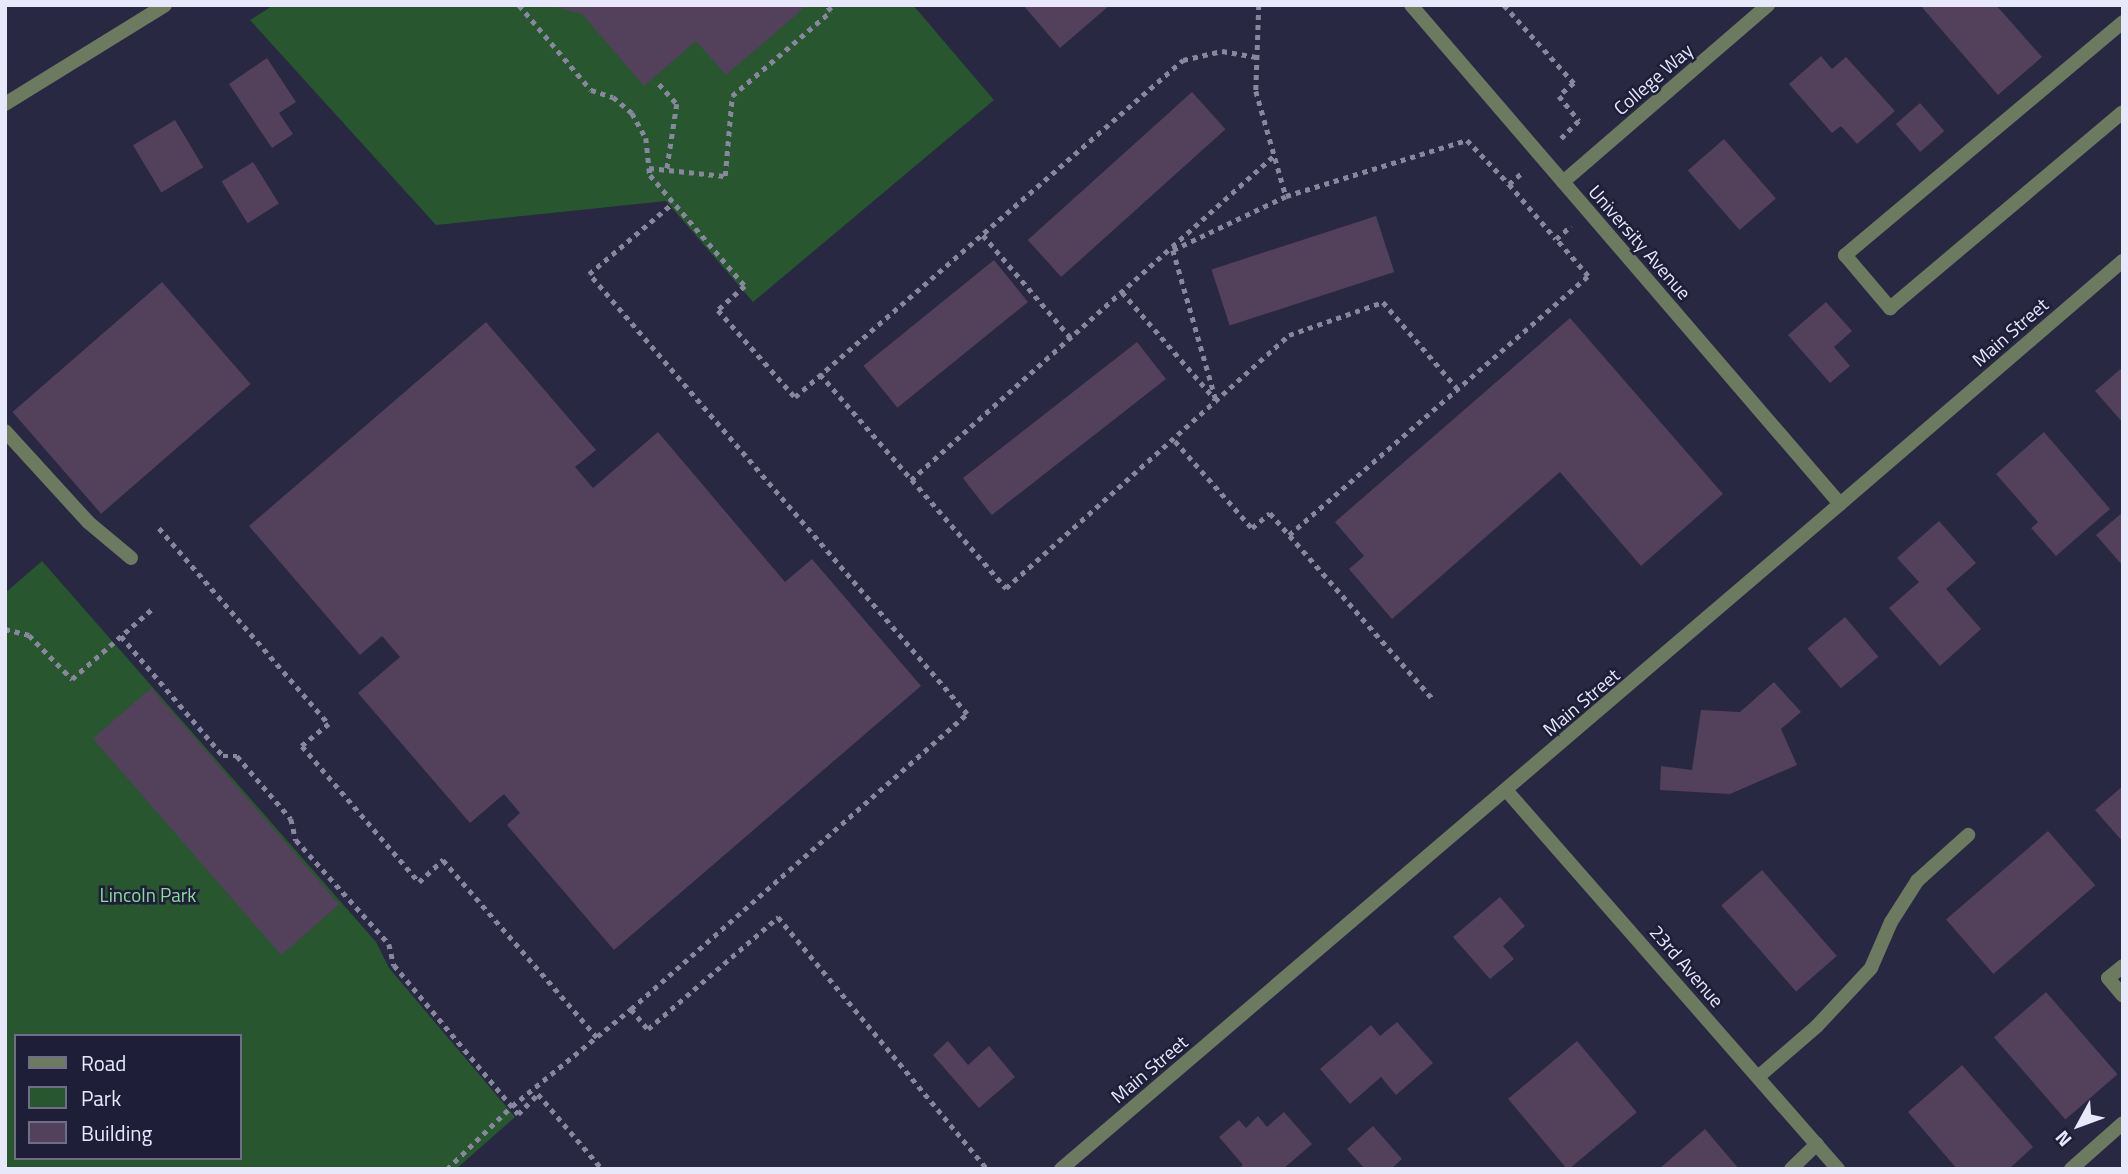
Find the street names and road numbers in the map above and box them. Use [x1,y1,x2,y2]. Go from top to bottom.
street label: College Way [1609,38,1697,120]
street label: University Avenue [1584,180,1696,304]
street label: Main Street [1967,293,2053,371]
street label: Main Street [1538,663,1624,741]
street label: 23rd Avenue [1645,920,1729,1012]
street label: Main Street [1106,1030,1192,1108]

